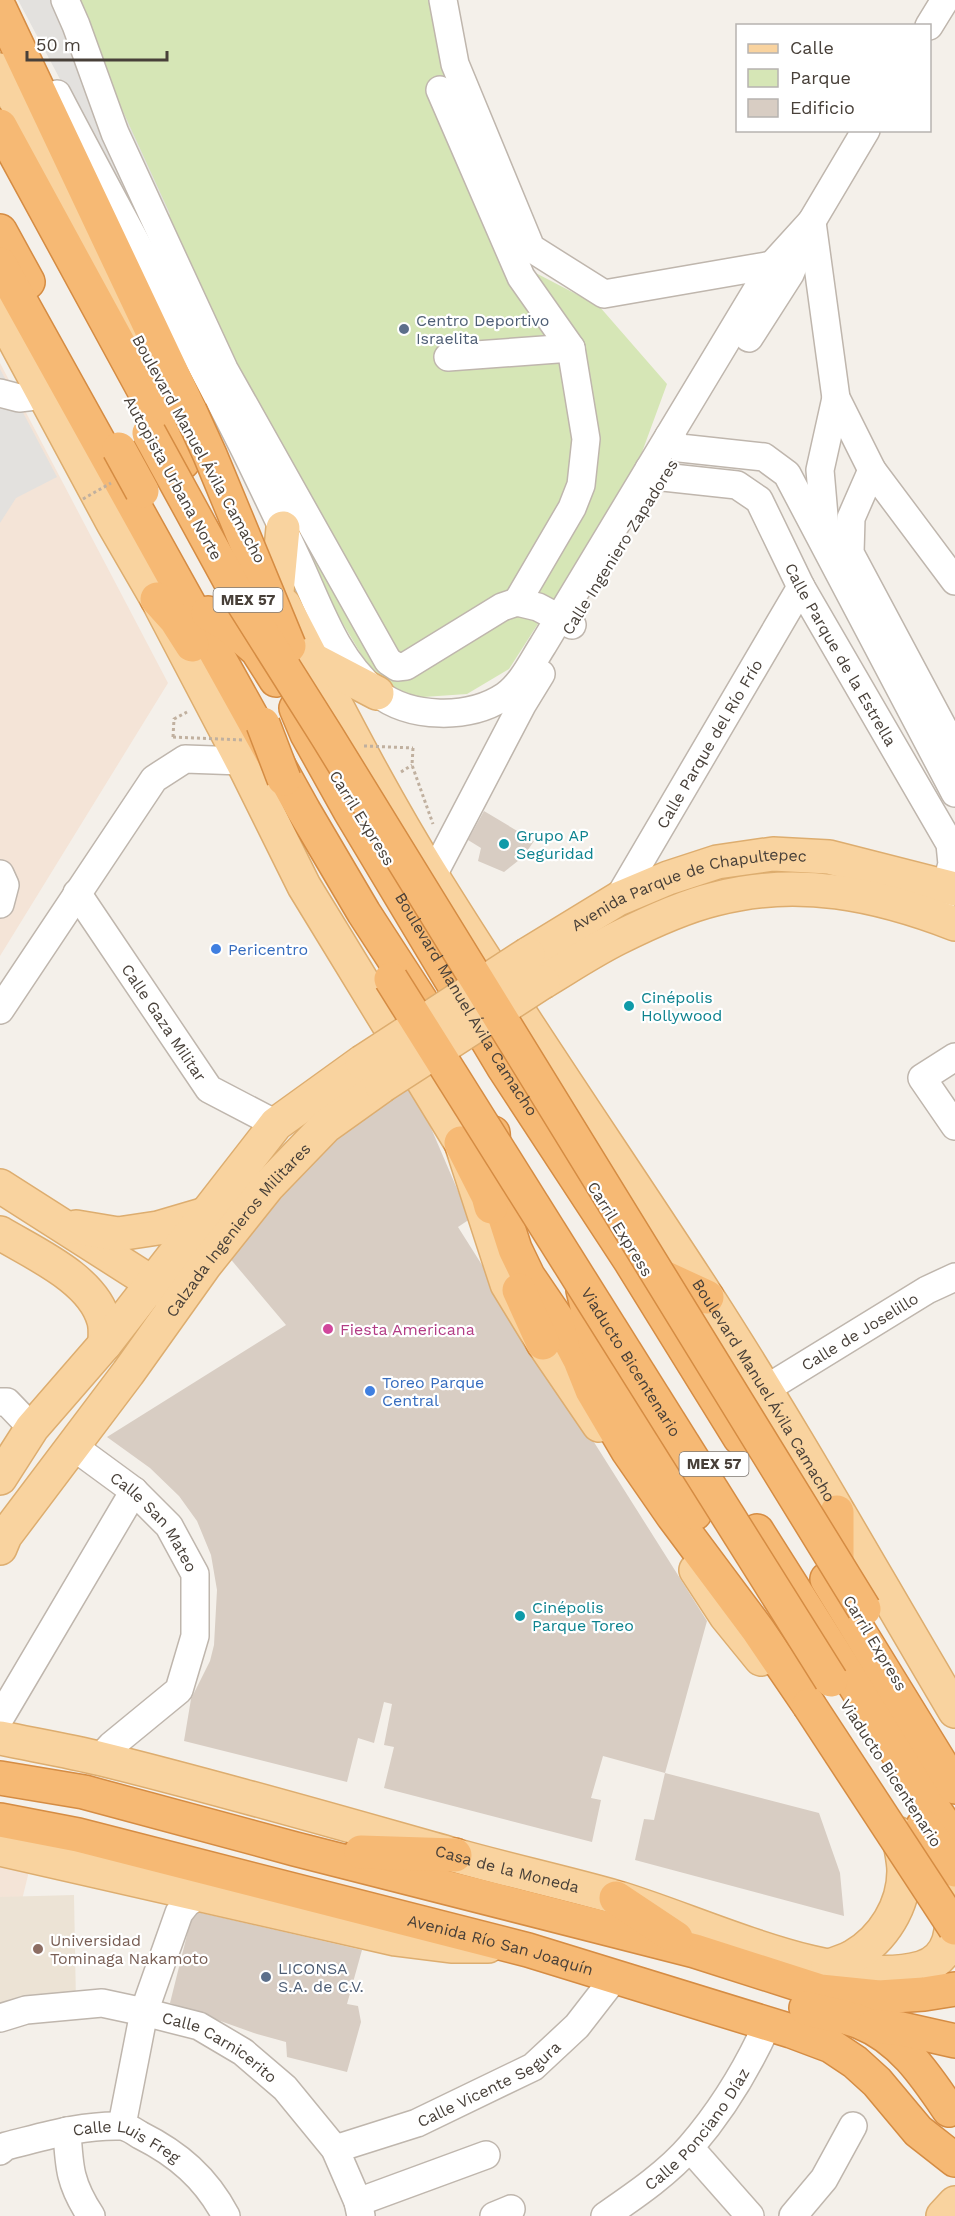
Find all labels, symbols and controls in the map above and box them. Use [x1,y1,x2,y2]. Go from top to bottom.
scale bar [27,24,166,62]
legend [736,24,931,132]
text: 50 m [36,34,81,55]
text: Calle [790,37,834,58]
text: Parque [790,67,851,88]
text: Edificio [790,97,855,118]
place label: Centro Deportivo Israelita [416,311,549,348]
marker: Centro Deportivo Israelita [397,322,411,336]
street label: Boulevard Manuel Ávila Camacho [128,332,270,566]
street label: Autopista Urbana Norte [120,393,226,563]
street label: Calle Ingeniero Zapadores [558,456,682,638]
street label: Calle Parque de la Estrella [781,560,901,749]
road number: MEX 57 [214,588,282,612]
street label: Calle Parque del Río Frío [652,656,766,832]
street label: Carril Express [325,767,399,869]
place label: Grupo AP Seguridad [516,826,594,863]
marker: Grupo AP Seguridad [497,837,511,851]
street label: Avenida Parque de Chapultepec [568,844,807,935]
street label: Boulevard Manuel Ávila Camacho [391,889,542,1119]
place label: Pericentro [228,940,308,959]
marker: Pericentro [209,942,223,956]
street label: Calle Gaza Militar [118,960,211,1085]
place label: Cinépolis Hollywood [641,988,722,1025]
marker: Cinépolis Hollywood [622,999,636,1013]
street label: Calzada Ingenieros Militares [162,1139,314,1321]
street label: Carril Express [583,1178,657,1280]
street label: Boulevard Manuel Ávila Camacho [688,1275,840,1505]
street label: Viaducto Bicentenario [577,1284,685,1440]
street label: Calle de Joselillo [798,1288,922,1374]
place label: Fiesta Americana [340,1320,475,1339]
marker: Fiesta Americana [321,1322,335,1336]
place label: Toreo Parque Central [382,1373,484,1410]
marker: Toreo Parque Central [363,1384,377,1398]
road number: MEX 57 [680,1452,748,1476]
street label: Calle San Mateo [107,1467,201,1575]
street label: Carril Express [839,1592,911,1694]
place label: Cinépolis Parque Toreo [532,1598,634,1635]
marker: Cinépolis Parque Toreo [513,1609,527,1623]
street label: Viaducto Bicentenario [836,1696,946,1850]
street label: Casa de la Moneda [433,1841,581,1896]
street label: Avenida Río San Joaquín [406,1910,596,1979]
place label: Universidad Tominaga Nakamoto [50,1931,208,1968]
marker: Universidad Tominaga Nakamoto [31,1942,45,1956]
place label: LICONSA S.A. de C.V. [278,1959,364,1996]
marker: LICONSA S.A. de C.V. [259,1970,273,1984]
street label: Calle Carnicerito [160,2008,281,2087]
street label: Calle Vicente Segura [414,2037,564,2131]
street label: Calle Ponciano Díaz [641,2064,753,2194]
street label: Calle Luis Freg [71,2116,185,2167]

